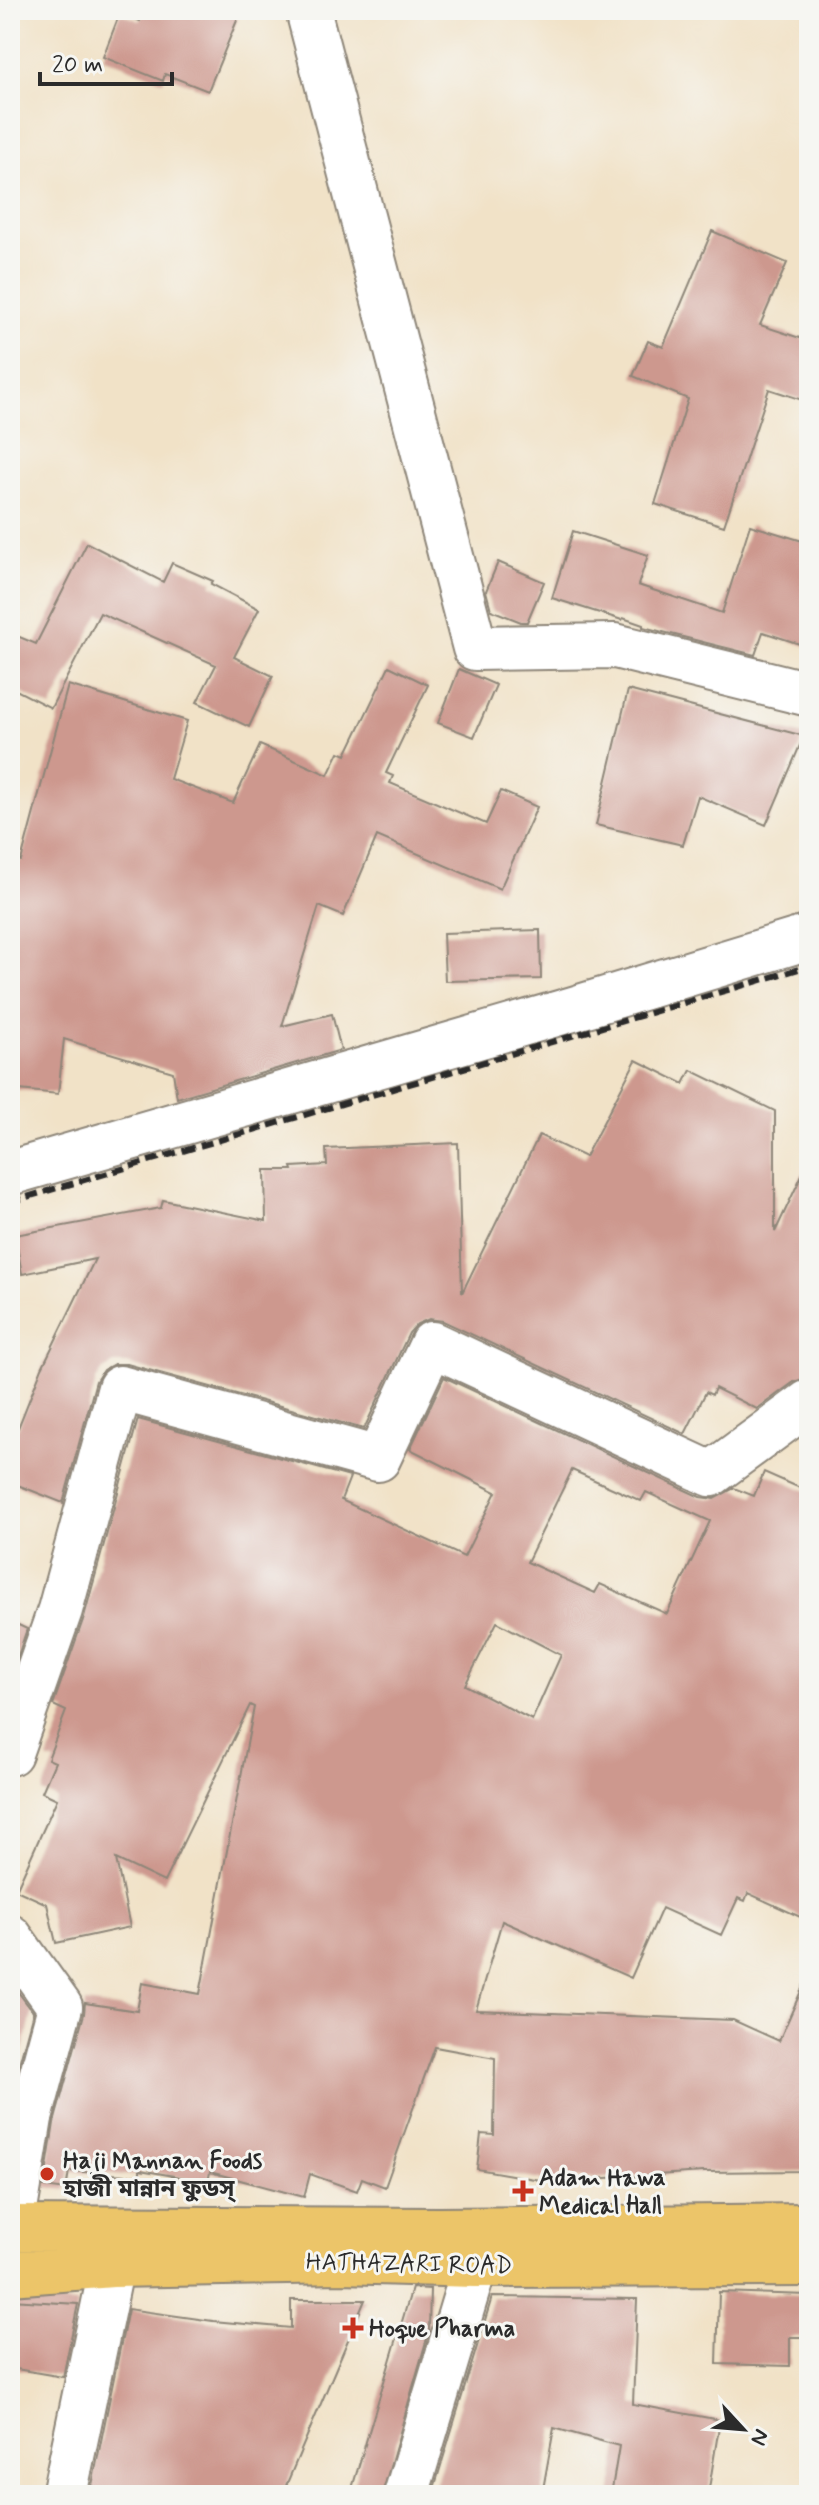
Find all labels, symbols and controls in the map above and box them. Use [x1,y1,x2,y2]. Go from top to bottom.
scale bar [40,36,172,86]
text: 20 m [52,50,103,81]
place label: Haji Mannan Foods হাজী মান্নান ফুডস্ [62,2146,263,2205]
place label: Adam Hawa Medical Hall [539,2163,666,2222]
marker: Haji Mannan Foods হাজী মান্নান ফুডস্ [38,2165,56,2183]
marker: Adam Hawa Medical Hall [514,2182,532,2200]
street label: HATHAZARI ROAD [306,2247,512,2282]
place label: Hoque Pharma [369,2314,516,2345]
marker: Hoque Pharma [344,2319,362,2337]
north arrow [703,2389,783,2469]
text: N [743,2424,775,2450]

